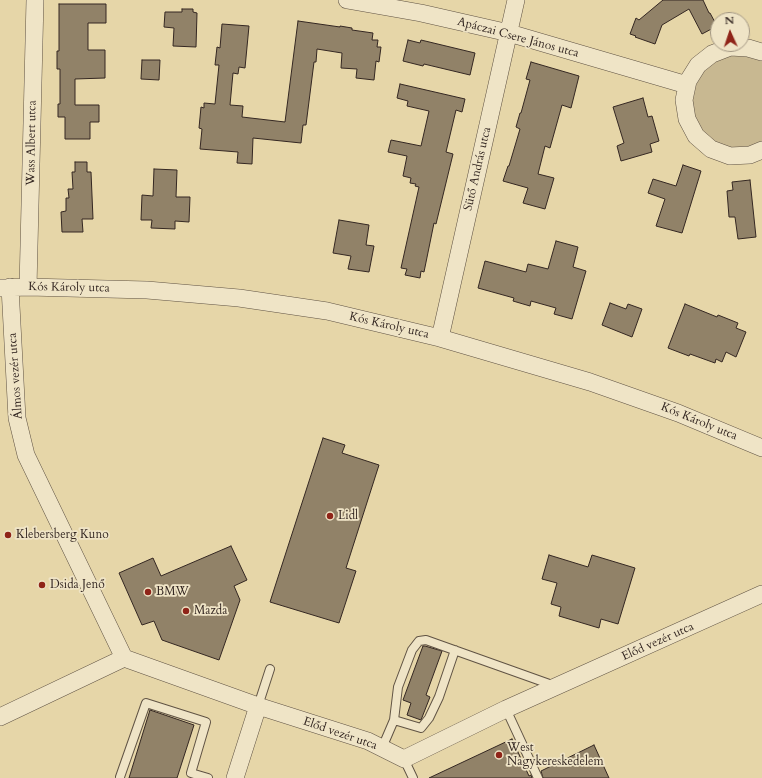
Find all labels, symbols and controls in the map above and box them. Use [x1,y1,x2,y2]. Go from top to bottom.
north arrow [710,12,750,52]
text: N [724,13,735,28]
street label: Apáczai Csere János utca [456,15,580,61]
street label: Wass Albert utca [24,100,40,186]
street label: Sütő András utca [461,126,495,212]
street label: Kós Károly utca [28,280,110,296]
street label: Kós Károly utca [348,310,430,342]
street label: Álmos vezér utca [6,332,26,420]
street label: Kós Károly utca [659,400,739,444]
place label: Lidl [338,509,358,523]
marker: Lidl [325,511,335,521]
place label: Klebersberg Kuno [16,528,109,542]
marker: Klebersberg Kuno [3,530,13,540]
place label: Dsida Jenő [50,578,105,592]
marker: Dsida Jenő [37,580,47,590]
place label: BMW [156,585,189,599]
marker: BMW [143,587,153,597]
place label: Mazda [194,604,227,618]
marker: Mazda [181,606,191,616]
street label: Előd vezér utca [620,620,696,664]
street label: Előd vezér utca [301,715,379,753]
place label: West Nagykereskedelem [507,741,604,769]
marker: West Nagykereskedelem [494,750,504,760]

